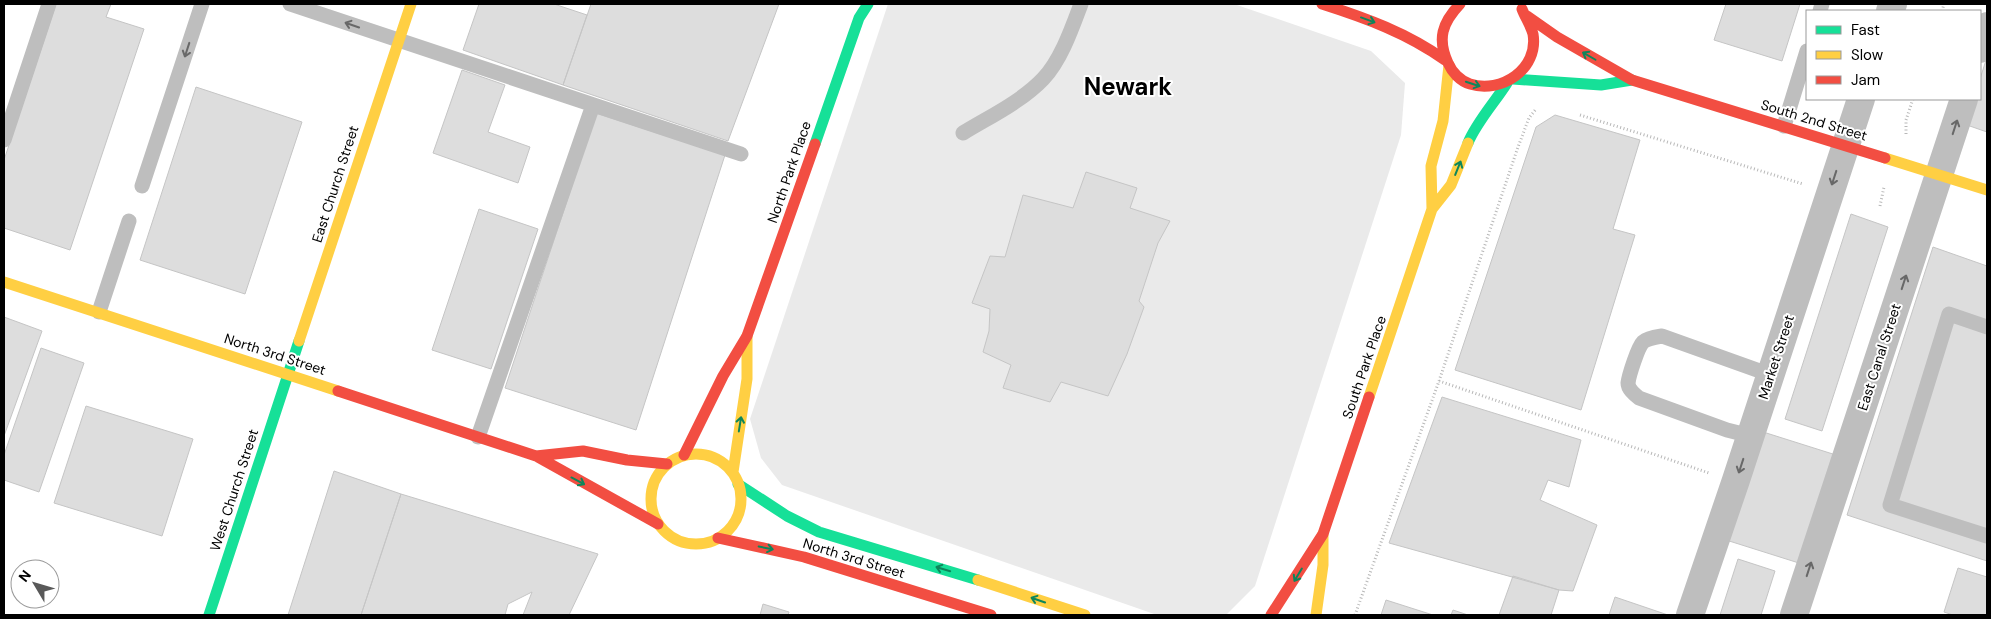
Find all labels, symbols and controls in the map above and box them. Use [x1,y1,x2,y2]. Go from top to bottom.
legend [1806,10,1981,100]
one-way arrow [1360,16,1375,25]
one-way arrow [345,20,360,29]
text: Fast [1851,20,1880,40]
one-way arrow [181,42,191,58]
text: Slow [1851,45,1884,65]
one-way arrow [1583,50,1597,60]
text: Jam [1851,70,1880,90]
district label: Newark [1084,71,1172,102]
one-way arrow [1465,80,1481,90]
street label: South 2nd Street [1759,95,1869,145]
street label: North Park Place [763,119,815,225]
one-way arrow [1950,120,1960,136]
street label: East Church Street [308,123,362,245]
one-way arrow [1453,161,1463,176]
one-way arrow [1829,170,1839,186]
one-way arrow [1900,274,1909,290]
street label: East Canal Street [1853,301,1905,413]
street label: Market Street [1754,312,1798,402]
street label: South Park Place [1338,313,1390,421]
street label: North 3rd Street [222,329,328,379]
one-way arrow [735,416,745,432]
street label: West Church Street [206,427,262,553]
one-way arrow [1736,458,1745,473]
one-way arrow [570,476,585,486]
street label: North 3rd Street [801,534,907,582]
one-way arrow [757,544,773,553]
north arrow [10,559,60,609]
one-way arrow [1805,561,1815,577]
one-way arrow [935,564,951,574]
text: N [15,566,35,586]
one-way arrow [1292,568,1302,582]
one-way arrow [1031,594,1047,604]

